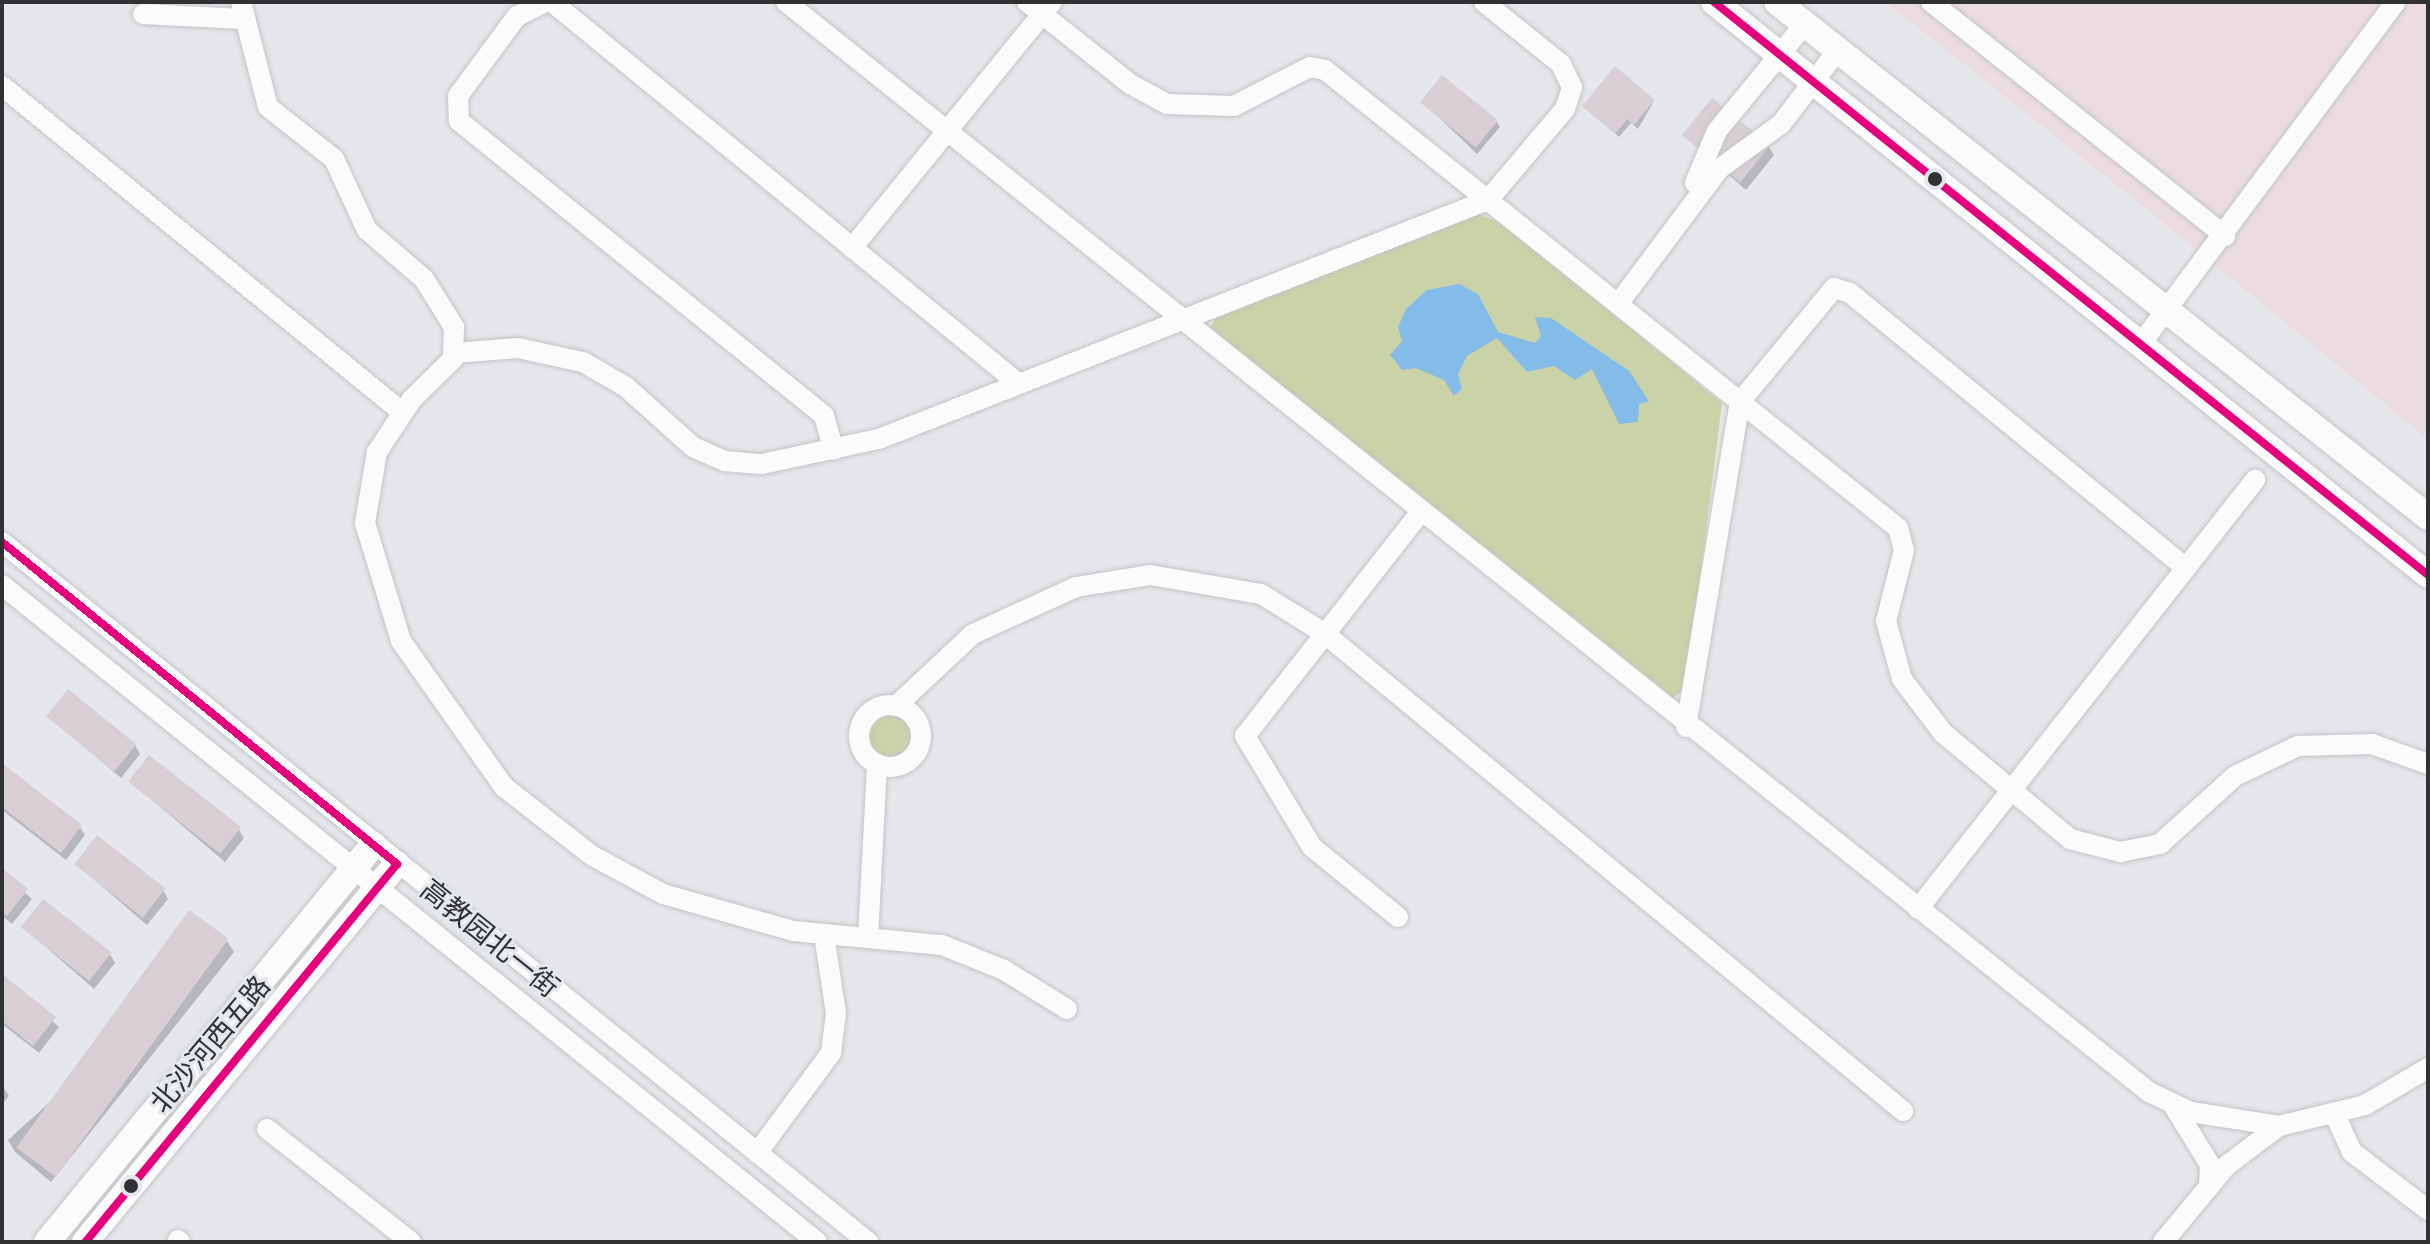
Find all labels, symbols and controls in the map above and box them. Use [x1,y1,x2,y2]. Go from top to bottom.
unlabelled marker [1927,171,1943,187]
street label: 高教园北一街 [414,872,566,1004]
street label: 北沙河西五路 [143,969,277,1119]
unlabelled marker [123,1178,139,1194]

